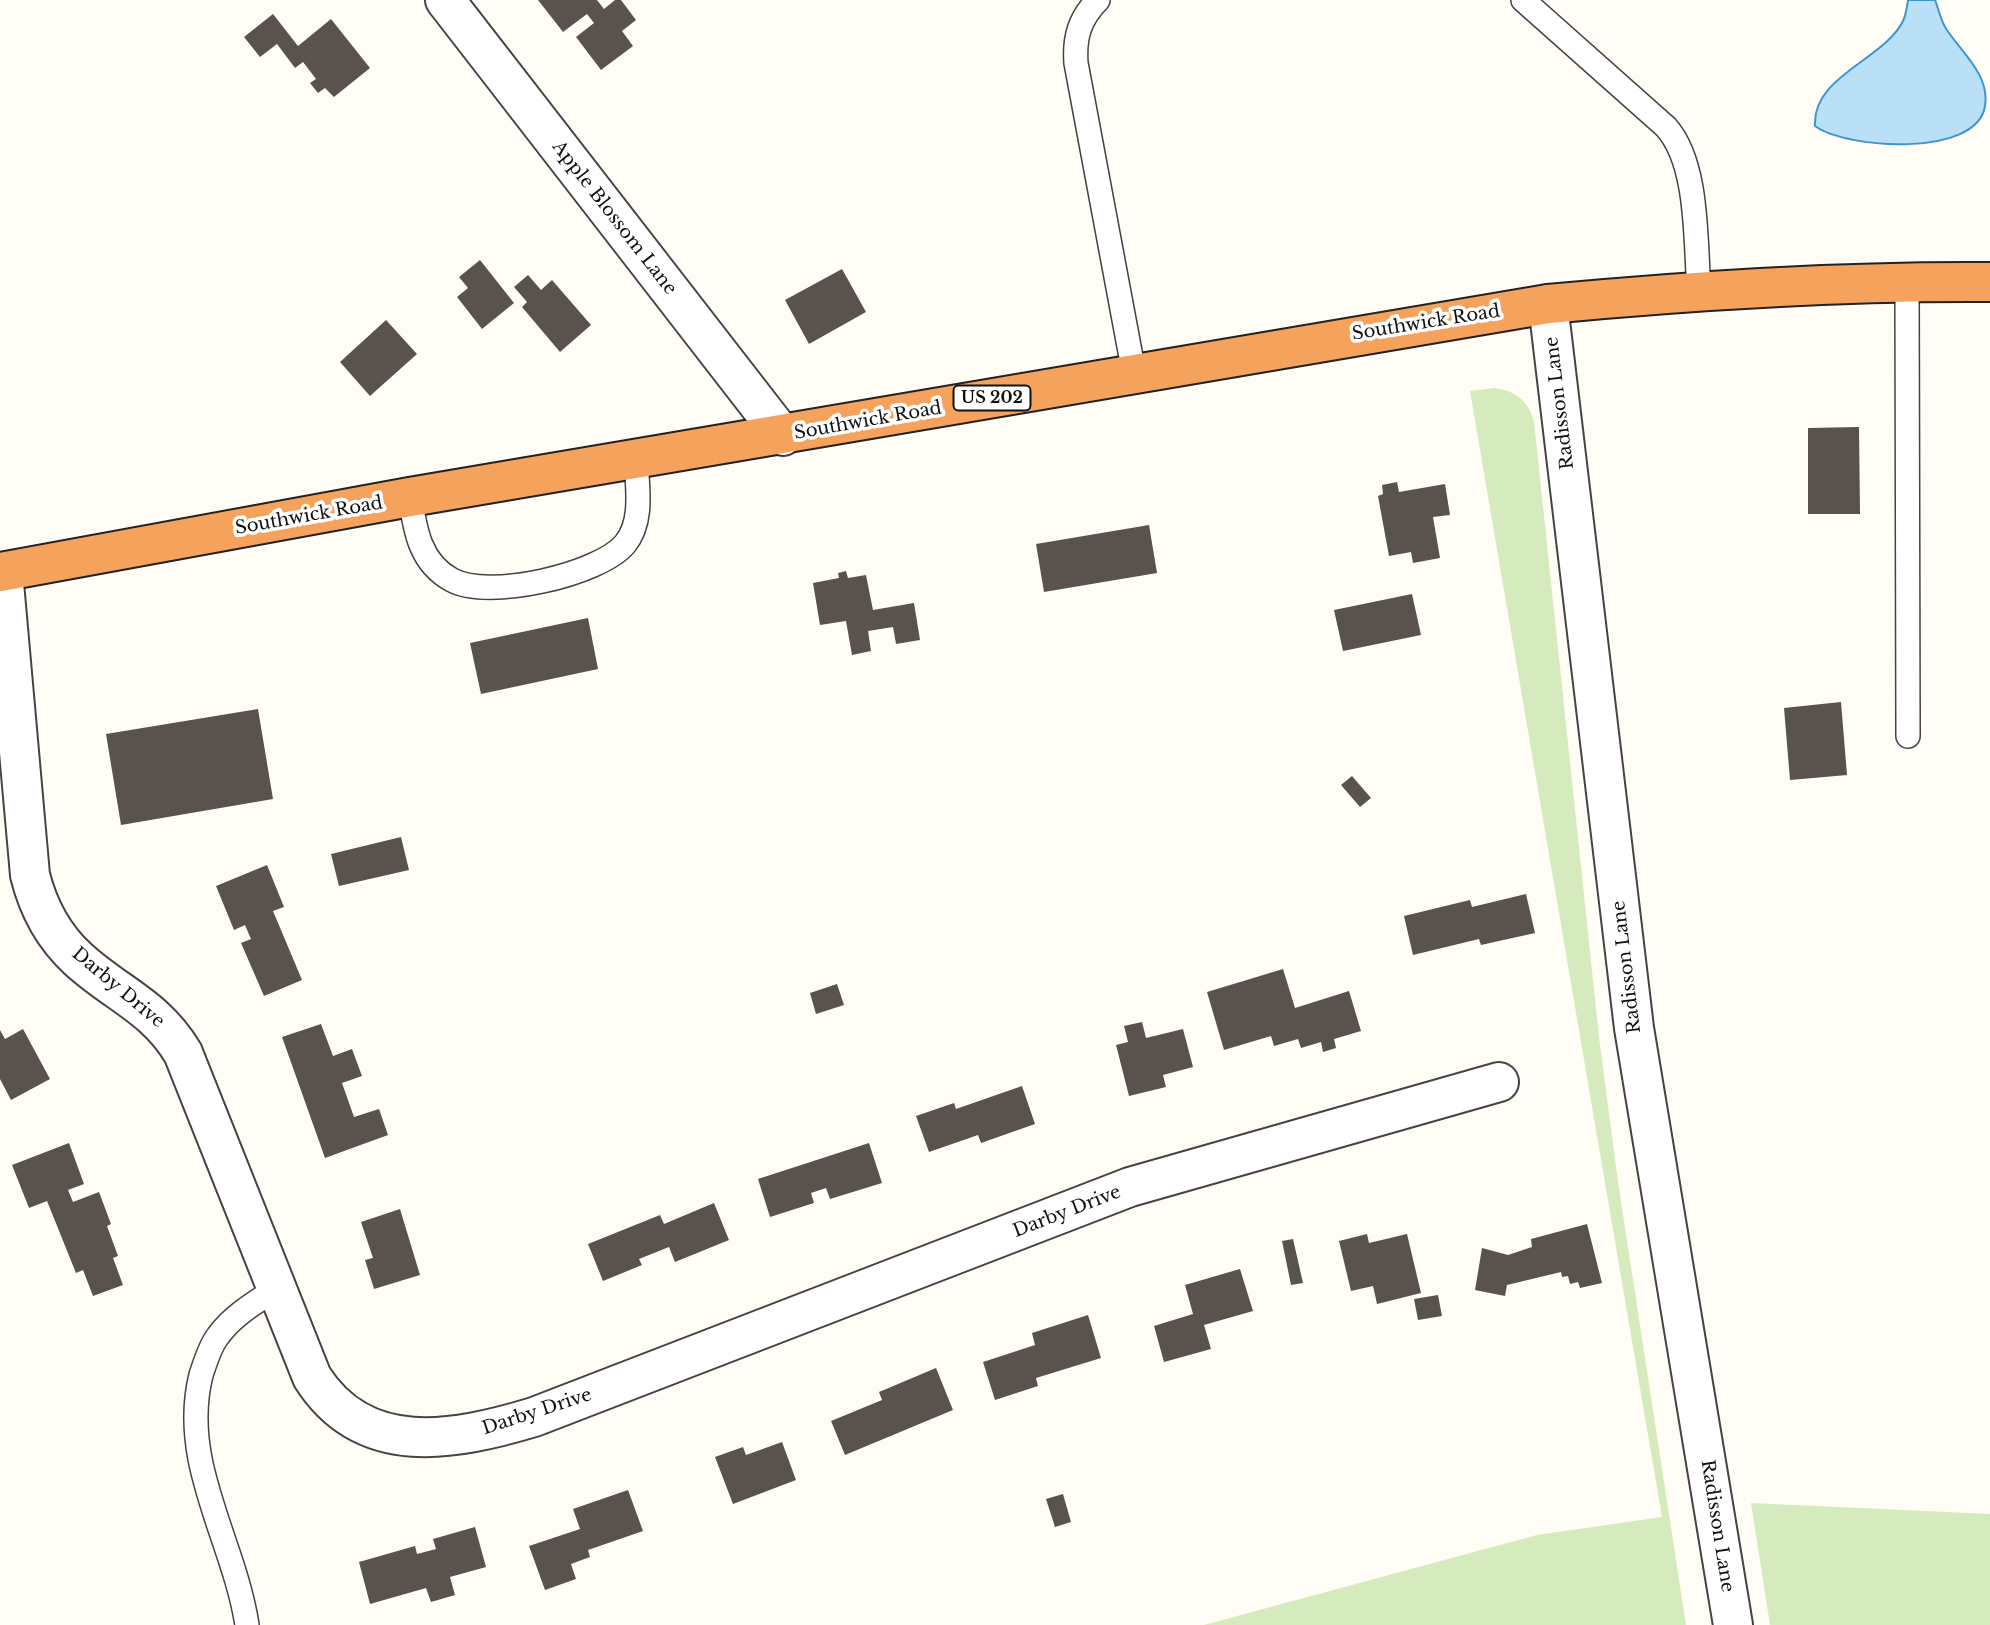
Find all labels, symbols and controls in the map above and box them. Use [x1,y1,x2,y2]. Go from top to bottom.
street label: Apple Blossom Lane [547,137,681,299]
street label: Southwick Road [1350,301,1502,345]
street label: Radisson Lane [1541,335,1579,471]
road number: US 202 [954,386,1030,410]
street label: Southwick Road [792,397,944,445]
street label: Southwick Road [233,492,385,540]
street label: Radisson Lane [1608,899,1646,1035]
street label: Darby Drive [67,943,169,1033]
street label: Darby Drive [1010,1182,1124,1242]
street label: Darby Drive [479,1384,595,1440]
street label: Radisson Lane [1696,1458,1738,1594]

